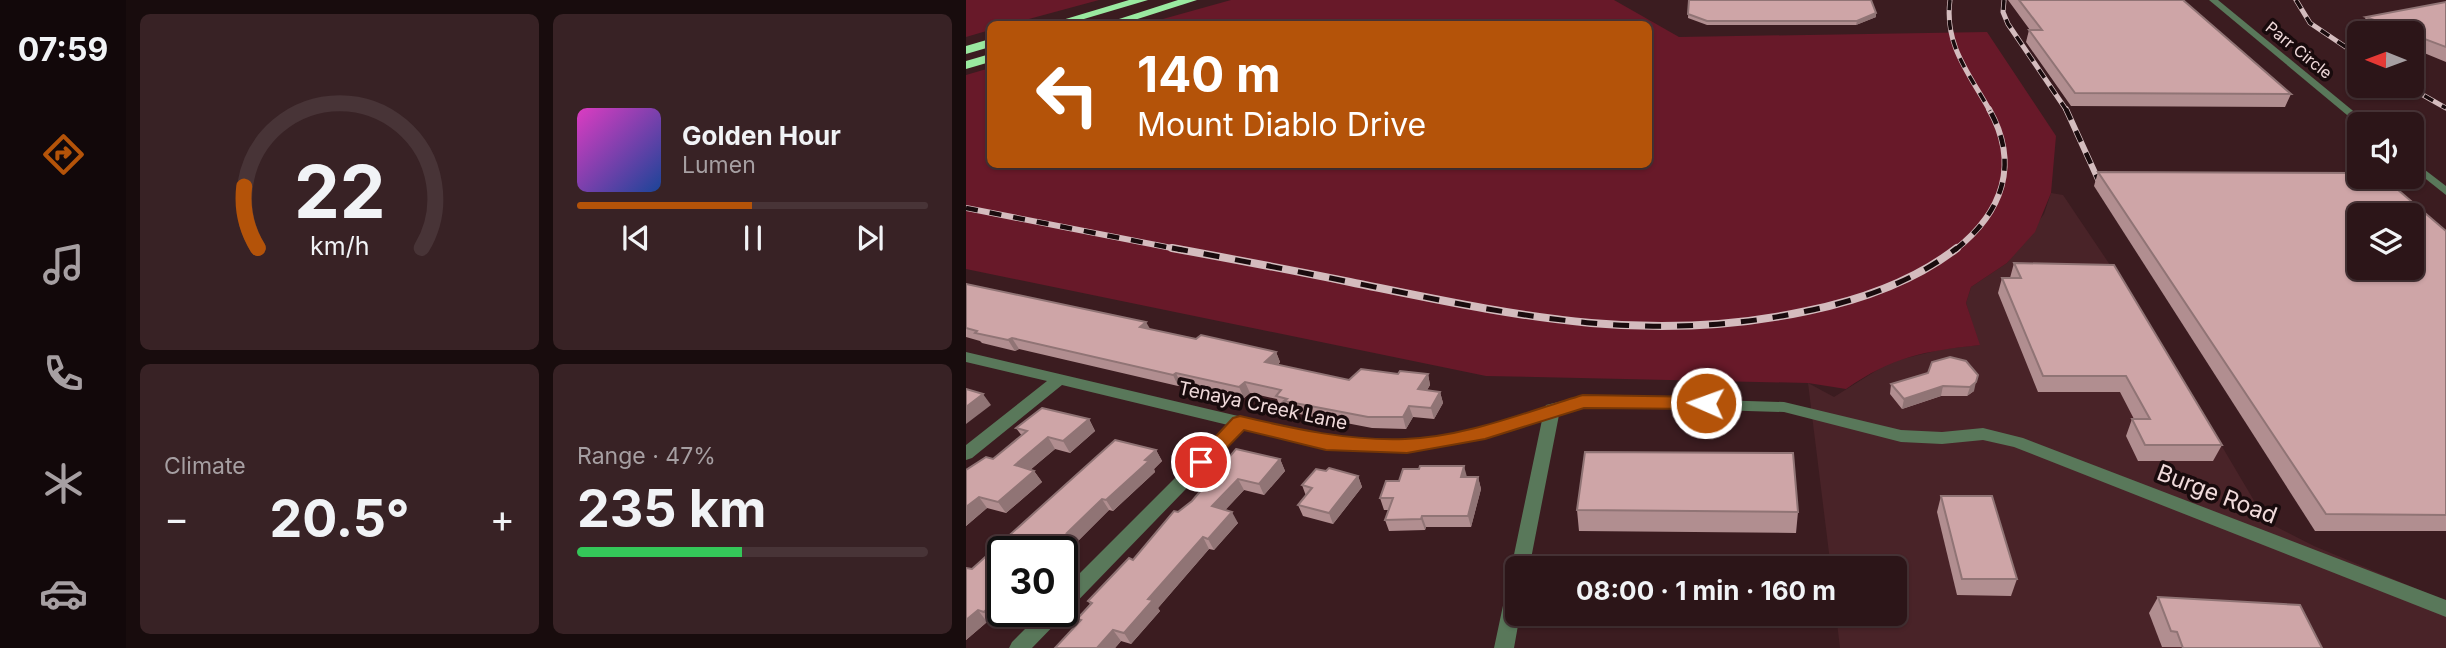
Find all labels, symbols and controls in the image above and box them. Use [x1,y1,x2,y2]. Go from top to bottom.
street label: Parr Circle [2262,17,2336,83]
north arrow [2347,21,2424,98]
map controls [2347,21,2424,280]
text: 07:59 [18,30,108,69]
text: 140 m [1137,45,1281,104]
icon: left [1022,49,1113,140]
text: Mount Diablo Drive [1137,105,1426,144]
button: sound [2347,112,2424,189]
text: Golden Hour [682,120,841,151]
icon: directions [39,130,88,179]
text: 22 [294,148,385,237]
text: Lumen [682,151,756,179]
button: layers [2347,203,2424,280]
icon: previous [617,219,655,257]
icon: pause [734,219,772,257]
icon: next [851,219,889,257]
text: km/h [310,231,369,261]
icon: music [39,240,88,289]
icon: phone [39,349,88,398]
position arrow [1669,366,1743,440]
street label: Tenaya Creek Lane [1176,376,1350,435]
pin [1171,432,1231,492]
text: Range · 47% [577,442,716,470]
icon: arrive [1182,443,1220,481]
text: Climate [164,452,246,480]
street label: Burge Road [2153,458,2281,530]
icon: climate [39,459,88,508]
text: 235 km [577,477,767,540]
text: 20.5° [269,487,410,550]
text: − [164,495,189,541]
text: + [490,495,515,541]
speed limit sign: 30 [987,536,1078,627]
icon: car [39,569,88,618]
text: 08:00 · 1 min · 160 m [1576,575,1836,606]

